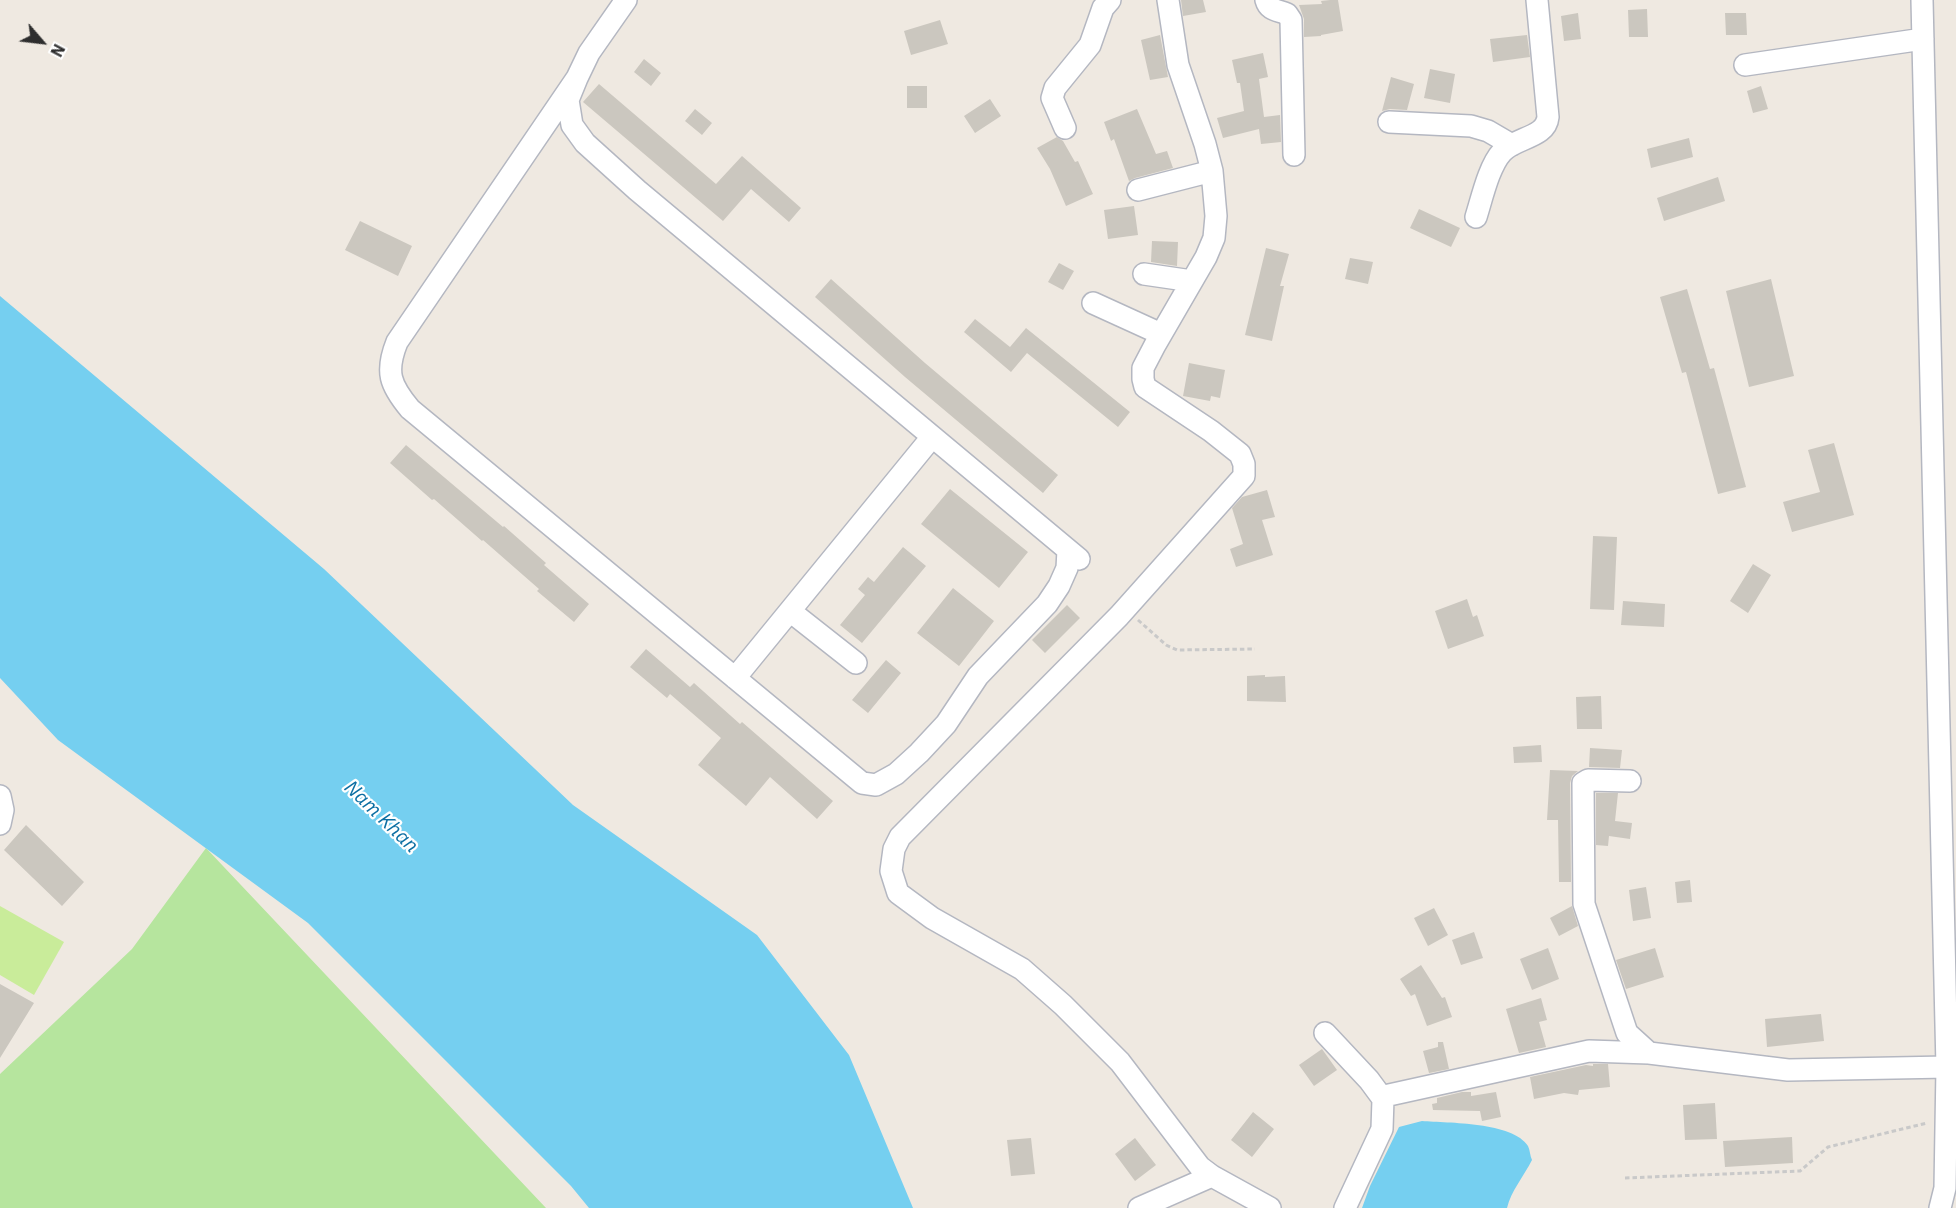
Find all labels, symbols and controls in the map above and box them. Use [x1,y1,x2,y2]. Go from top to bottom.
north arrow [12,12,72,72]
text: N [46,41,69,60]
water label: Nam Khan [339,776,423,858]

